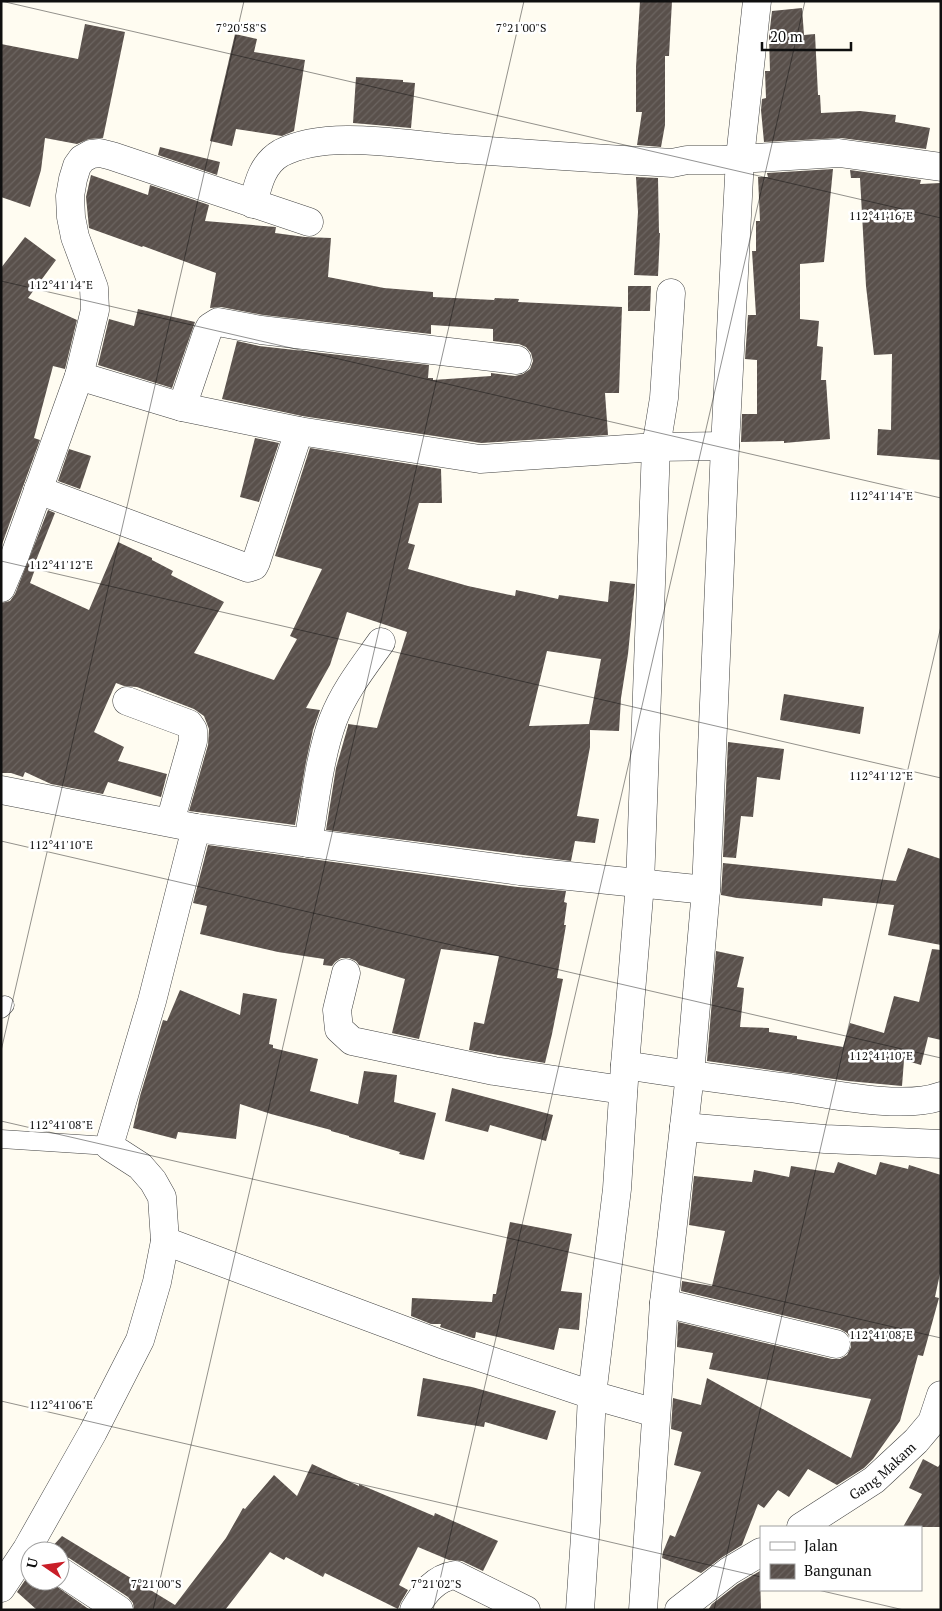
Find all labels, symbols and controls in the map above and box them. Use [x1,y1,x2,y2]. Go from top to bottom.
text: 7°20'58"S [216,20,266,35]
text: 7°21'00"S [496,20,546,35]
scale bar [762,20,851,52]
text: 20 m [770,26,803,46]
text: 112°41'16"E [849,208,913,223]
text: 112°41'14"E [29,277,93,292]
text: 112°41'14"E [849,488,913,503]
text: 112°41'12"E [29,557,93,572]
text: 112°41'12"E [849,768,913,783]
text: 112°41'10"E [29,837,93,852]
text: 112°41'10"E [849,1048,913,1063]
text: 112°41'08"E [29,1117,93,1132]
text: 112°41'08"E [849,1327,913,1342]
text: 112°41'06"E [29,1397,93,1412]
street label: Gang Makam [845,1437,919,1503]
legend [760,1526,922,1591]
text: Jalan [804,1535,838,1555]
north arrow [20,1541,70,1591]
text: U [21,1556,42,1570]
text: Bangunan [804,1560,872,1580]
text: 7°21'00"S [131,1576,181,1591]
text: 7°21'02"S [411,1576,461,1591]

